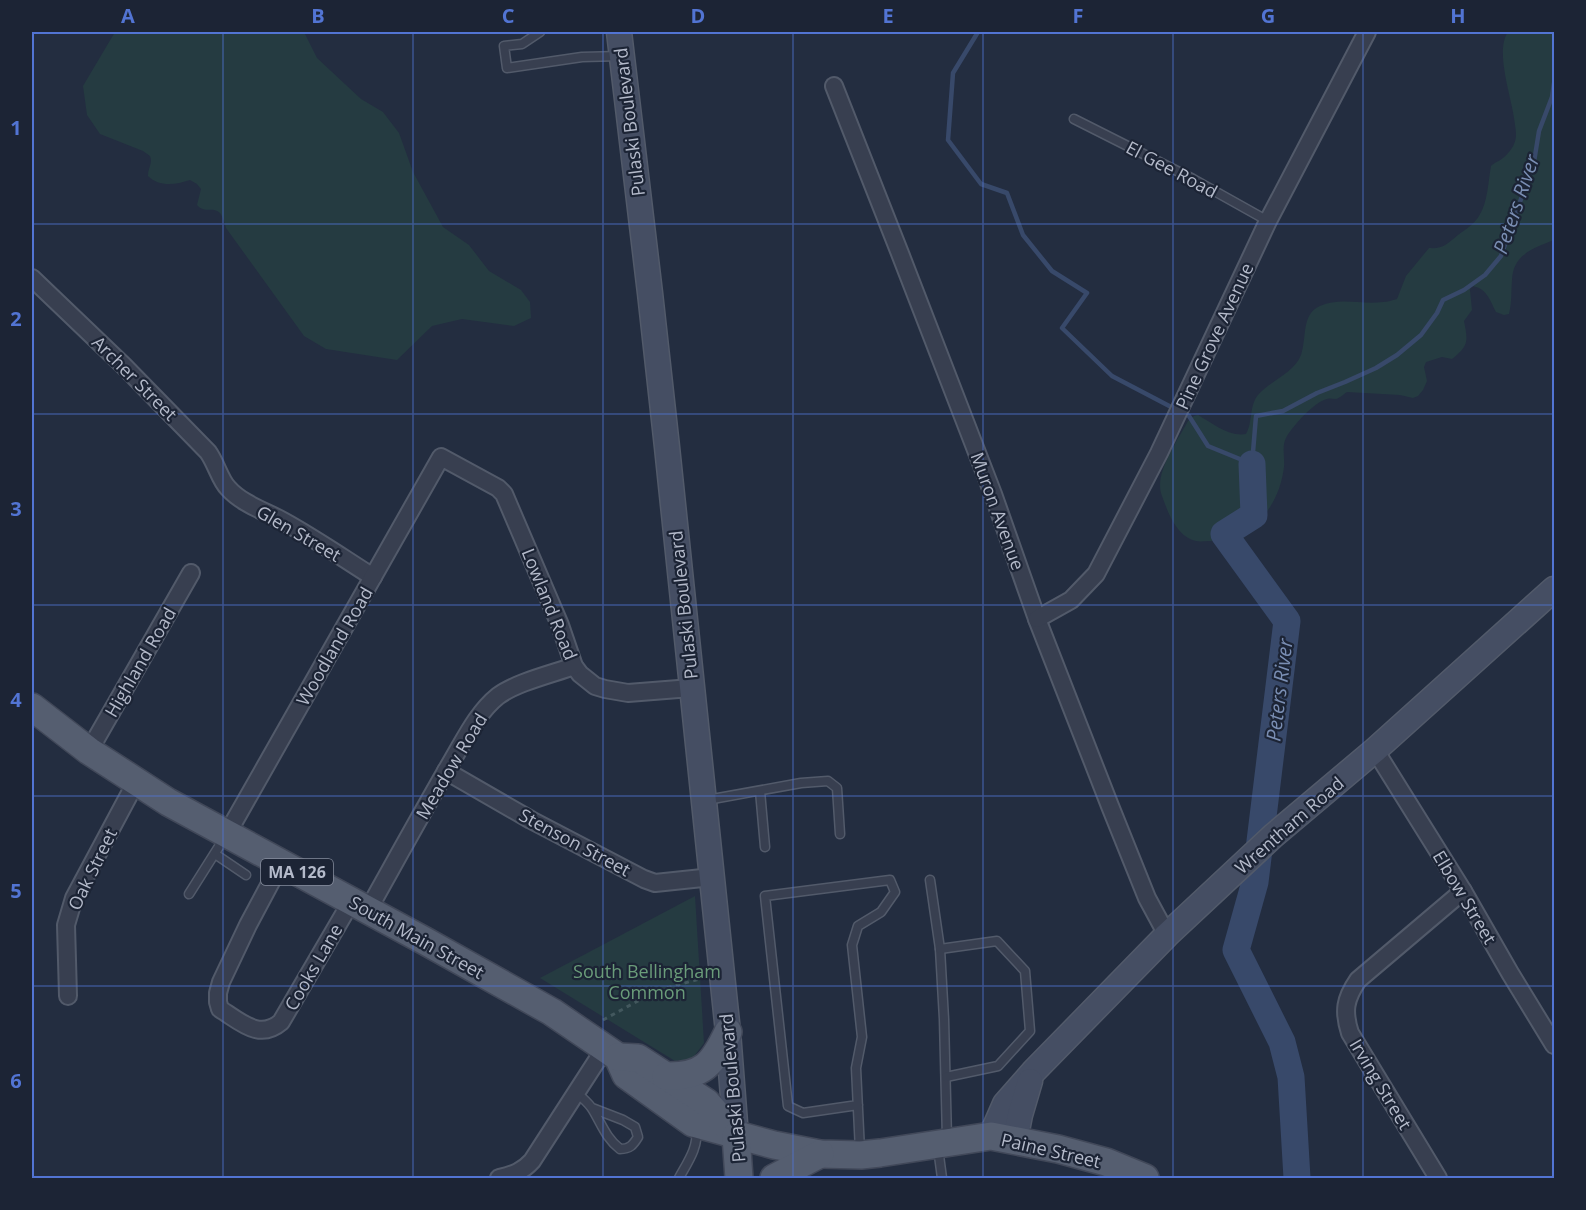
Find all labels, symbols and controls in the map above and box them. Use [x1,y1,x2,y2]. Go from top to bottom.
text: A [121,2,135,29]
text: B [311,2,325,29]
text: C [502,2,515,29]
text: D [691,2,705,29]
text: E [882,2,894,29]
text: F [1073,2,1083,29]
text: G [1261,2,1275,29]
text: H [1450,2,1466,29]
street label: Pulaski Boulevard [608,46,650,198]
text: 1 [10,114,22,141]
street label: El Gee Road [1122,135,1222,203]
water label: Peters River [1486,150,1546,257]
street label: Pine Grove Avenue [1170,259,1258,413]
text: 2 [10,305,22,332]
street label: Archer Street [87,330,183,426]
street label: Muron Avenue [966,449,1030,573]
text: 3 [10,495,22,522]
street label: Glen Street [252,499,346,567]
street label: Pulaski Boulevard [663,530,703,680]
street label: Lowland Road [517,545,583,663]
street label: Woodland Road [290,582,378,710]
street label: Highland Road [99,603,181,721]
water label: Peters River [1259,636,1299,743]
text: 4 [10,686,22,713]
street label: Meadow Road [410,709,492,823]
street label: Wrentham Road [1229,771,1349,879]
street label: Stenson Street [515,803,635,881]
street label: Oak Street [62,824,122,914]
street label: Elbow Street [1428,846,1502,948]
road number: MA 126 [261,859,333,885]
text: 5 [10,877,22,904]
street label: South Main Street [345,890,489,984]
street label: Cooks Lane [279,919,347,1015]
park label: South Bellingham Common [573,959,721,1004]
street label: Pulaski Boulevard [714,1013,750,1163]
street label: Irving Street [1345,1034,1417,1134]
text: 6 [10,1067,22,1094]
street label: Paine Street [999,1127,1103,1173]

